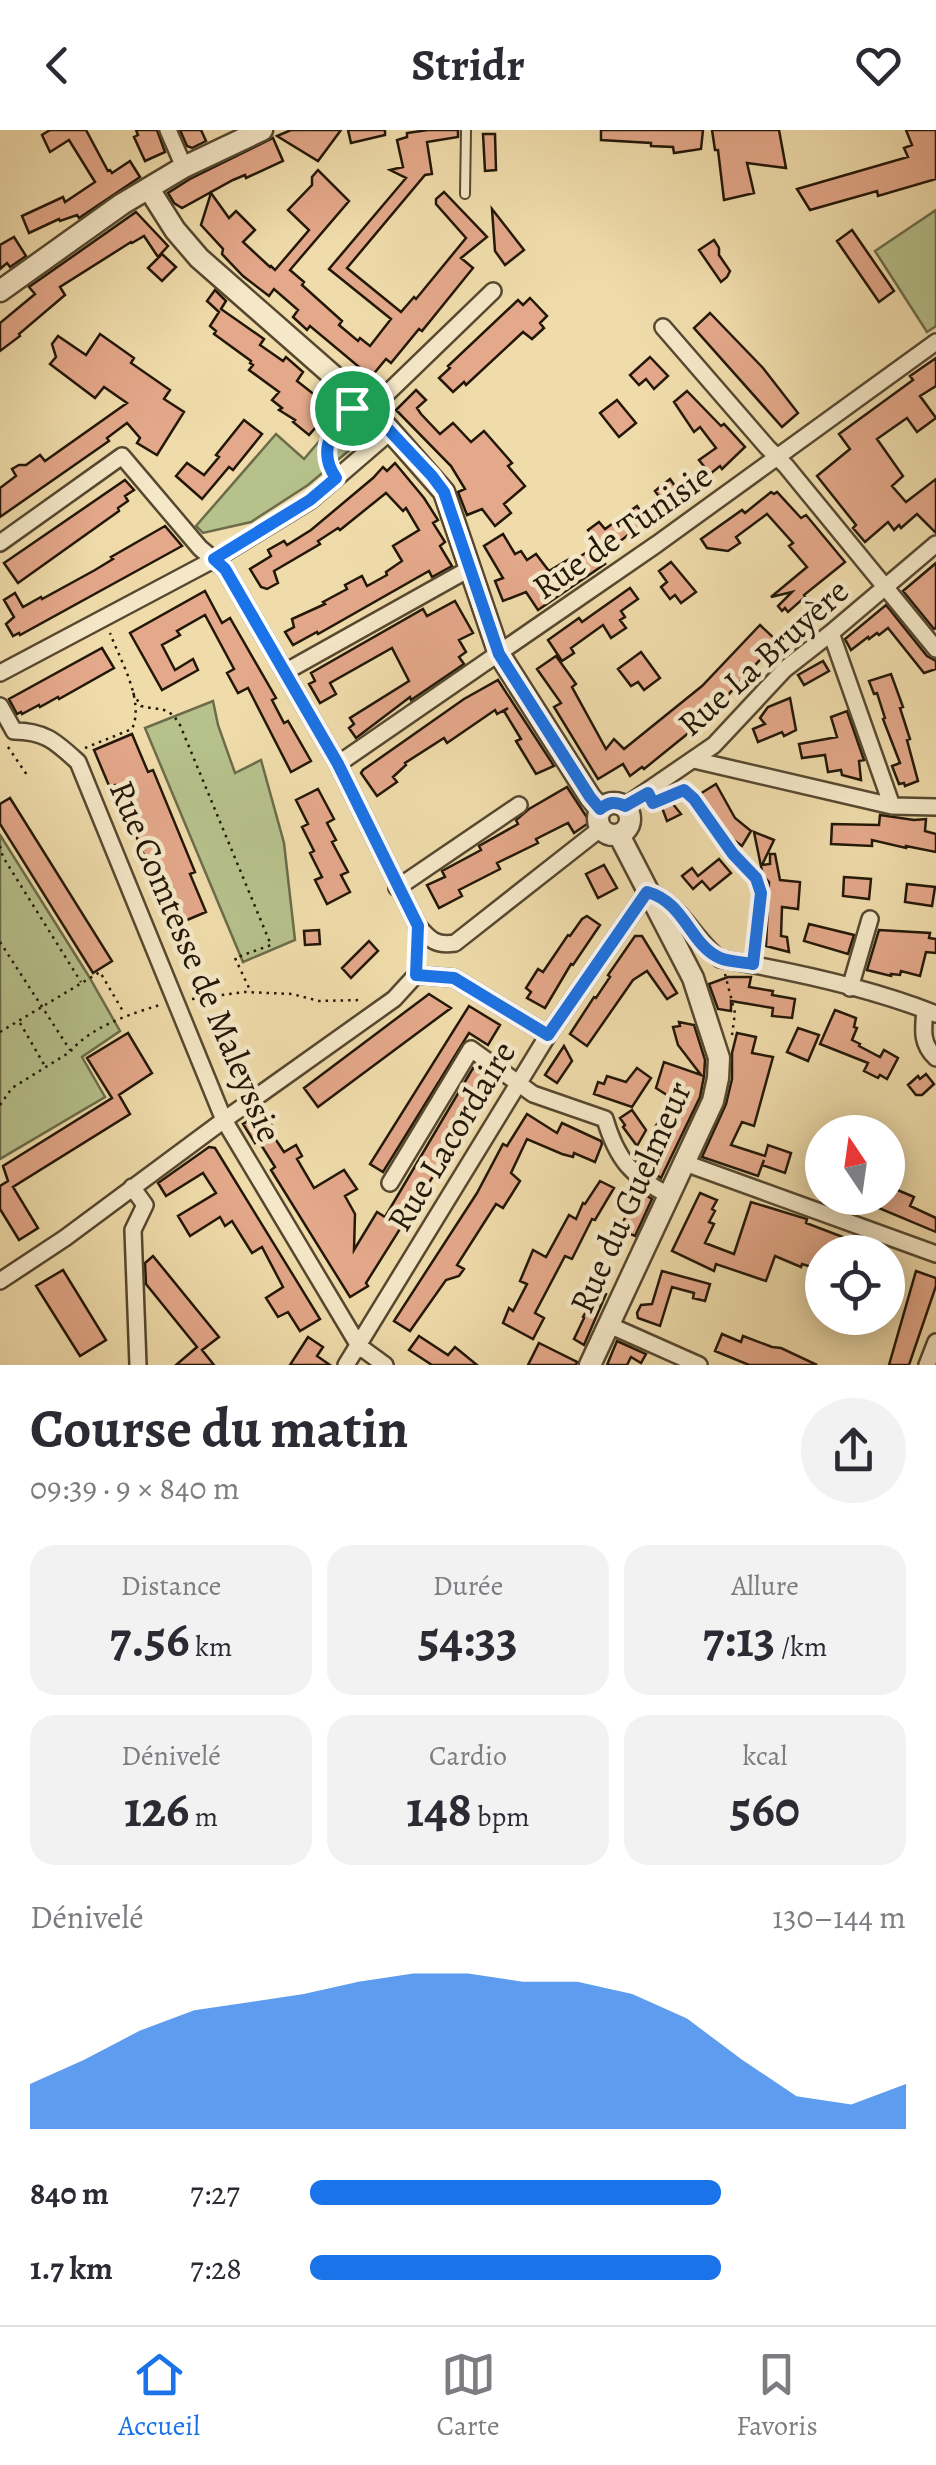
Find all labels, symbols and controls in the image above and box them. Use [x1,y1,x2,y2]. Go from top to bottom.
text: Stridr [411,34,525,96]
icon: back [30,38,85,93]
icon: heart [851,38,906,93]
pin [310,366,395,451]
icon: arrive [325,381,380,436]
street label: Rue de Tunisie [523,451,721,611]
street label: Rue La Bruyère [667,567,859,747]
street label: Rue Comtesse de Maleyssie [98,773,294,1149]
street label: Rue Lacordaire [375,1032,527,1240]
street label: Rue du Guelmeur [557,1073,703,1321]
north arrow [805,1115,905,1215]
map controls [805,1115,905,1335]
button: locate [805,1235,905,1335]
text: Course du matin [30,1391,408,1466]
button: share [801,1398,906,1503]
text: 09:39 · 9 × 840 m [30,1466,240,1510]
text: Distance [121,1567,221,1605]
text: Durée [433,1567,503,1605]
text: Allure [731,1567,799,1605]
text: 7.56 [110,1605,190,1673]
text: 54:33 [418,1605,518,1673]
text: 7:13 [703,1605,775,1673]
text: km [190,1628,232,1666]
text: /km [775,1628,827,1666]
text: Dénivelé [121,1737,221,1775]
text: Cardio [429,1737,507,1775]
text: kcal [743,1737,787,1775]
text: 126 [124,1775,189,1843]
text: 148 [406,1775,472,1843]
text: 560 [730,1775,800,1843]
text: m [189,1798,218,1836]
text: bpm [472,1798,530,1836]
text: Dénivelé [30,1895,144,1939]
text: 130–144 m [772,1895,906,1939]
text: 840 m [30,2171,109,2215]
text: 7:27 [190,2171,240,2215]
text: 1.7 km [30,2246,113,2290]
text: 7:28 [190,2246,242,2290]
tab: Accueil [118,2347,200,2445]
tab: Carte [437,2347,500,2445]
tab: Favoris [736,2347,818,2445]

